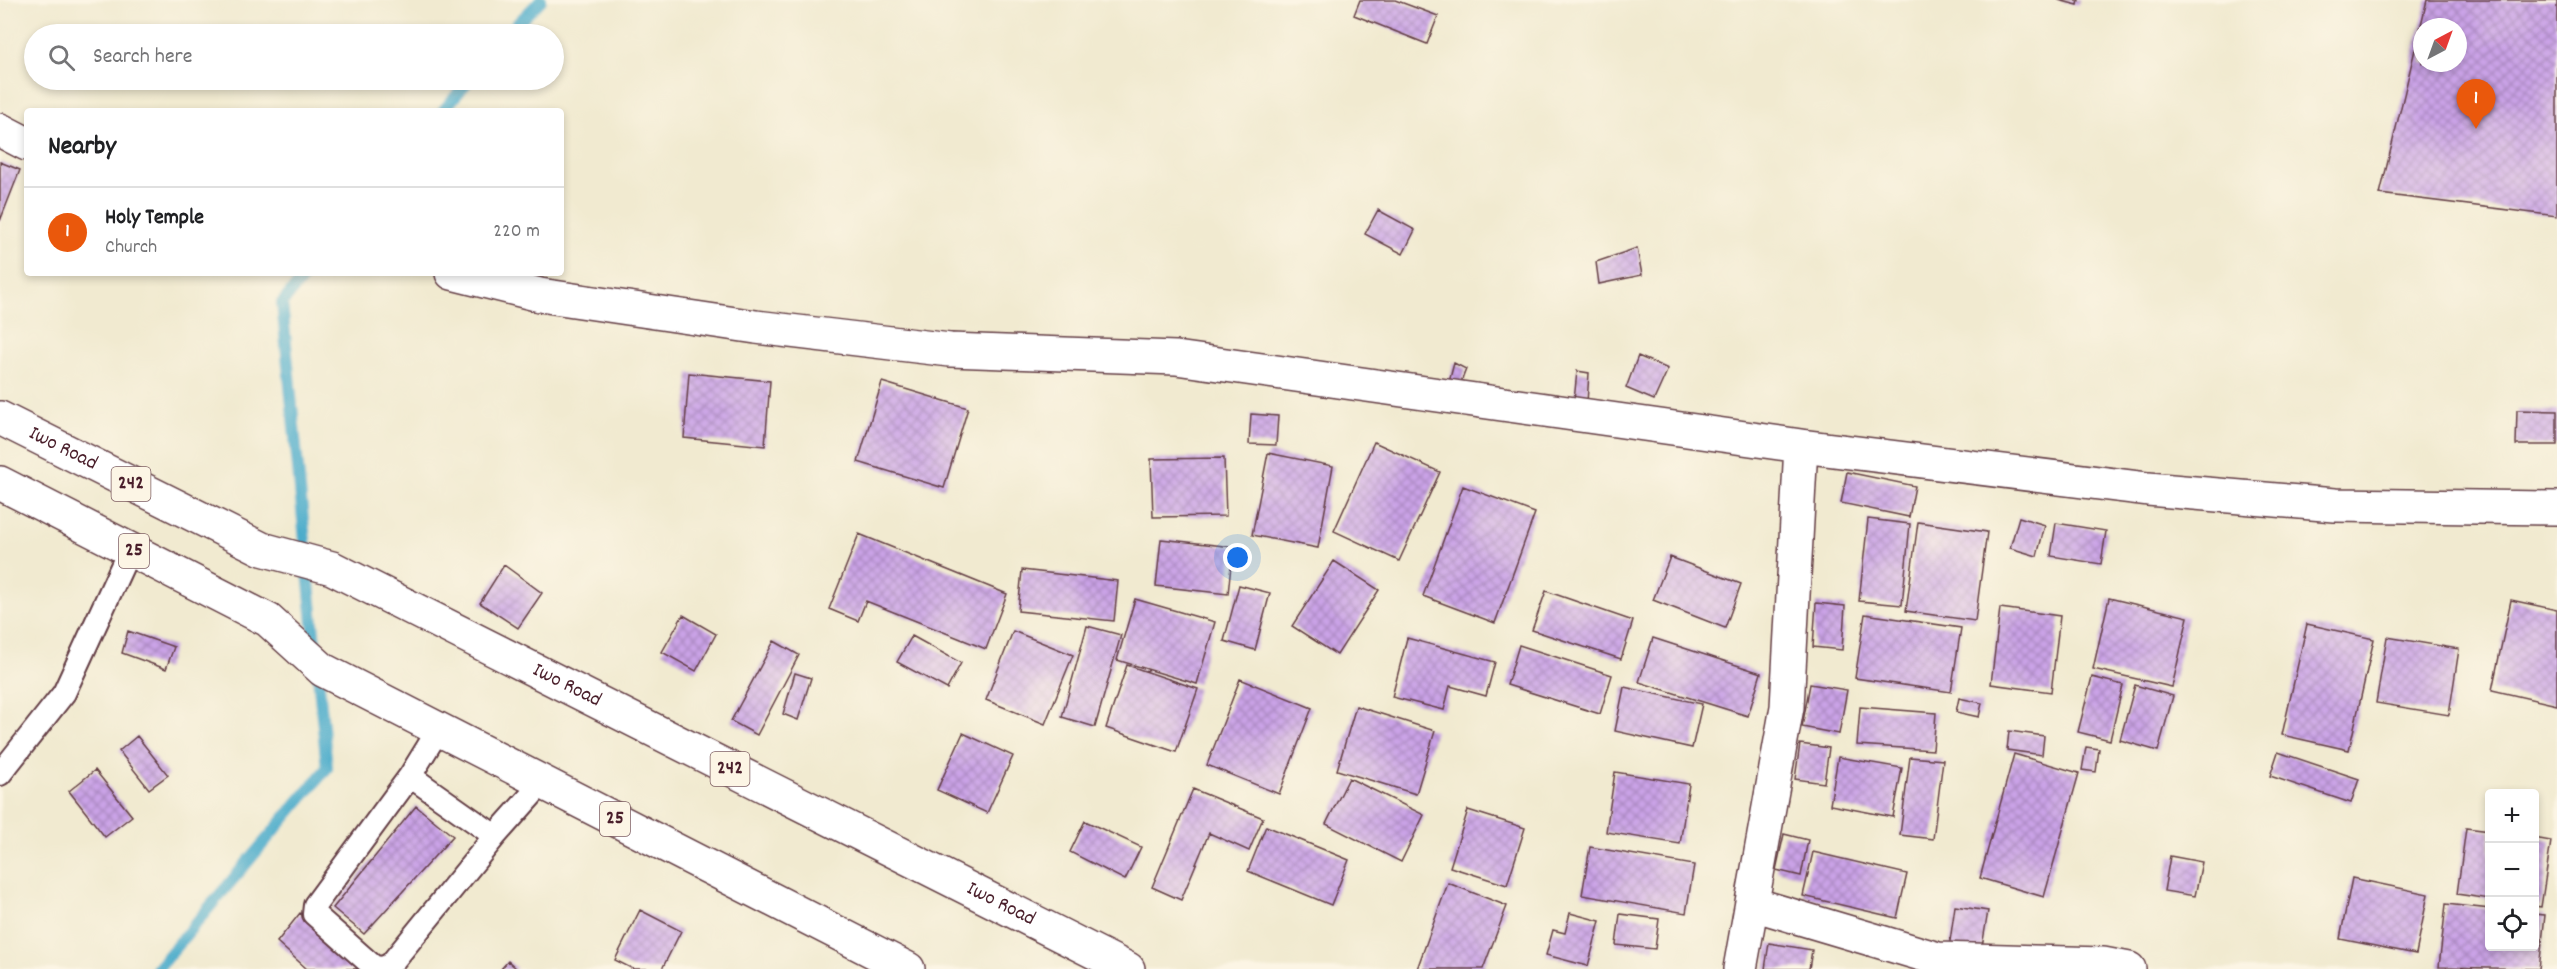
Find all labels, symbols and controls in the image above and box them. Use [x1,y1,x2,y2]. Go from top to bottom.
north arrow [2413,18,2467,72]
search box [24,24,564,90]
icon: search [45,41,78,74]
text: Search here [93,42,192,73]
pin: 1 [2456,80,2496,129]
text: Nearby [48,129,116,166]
text: Holy Temple [105,203,204,234]
text: 1 [65,218,70,246]
text: 220 m [493,218,540,246]
text: Church [105,234,157,262]
street label: Iwo Road [23,419,102,479]
road number: 242 [112,467,150,501]
road number: 25 [119,534,149,568]
your location [1223,543,1252,572]
street label: Iwo Road [527,656,606,716]
road number: 242 [710,752,750,786]
map controls [2485,789,2539,951]
button: + [2485,789,2539,843]
road number: 25 [600,802,630,836]
button: − [2485,843,2539,897]
street label: Iwo Road [961,875,1040,935]
button: locate [2485,897,2539,951]

